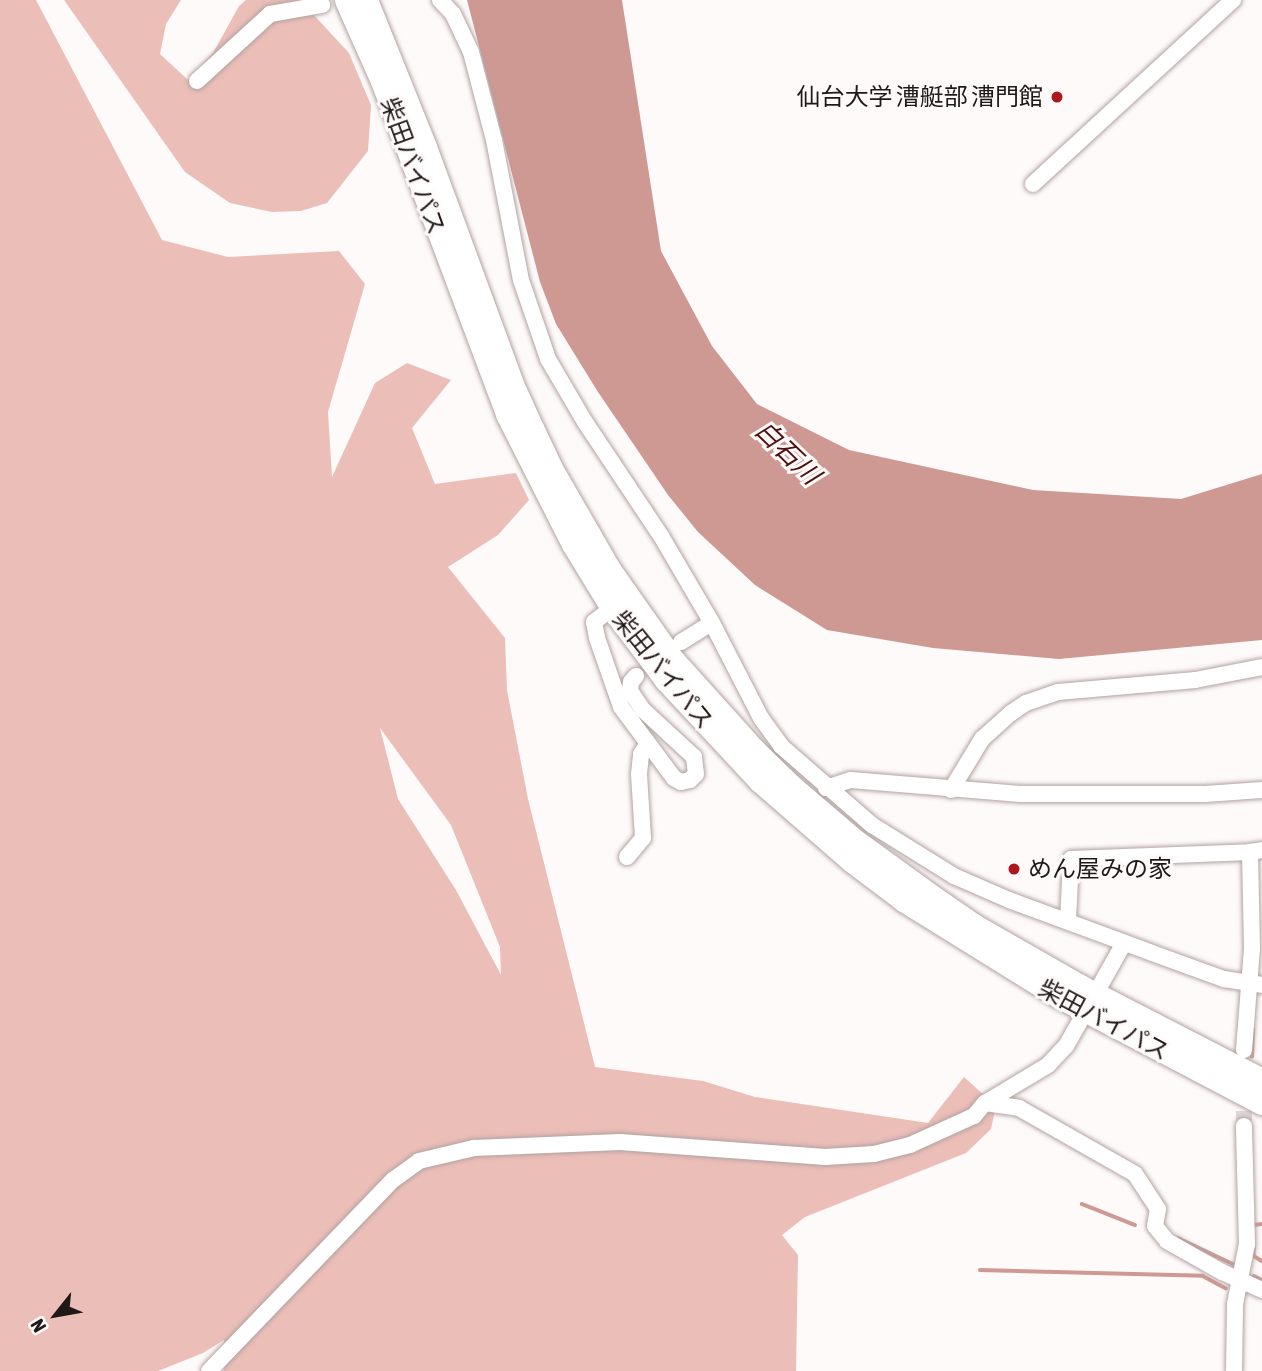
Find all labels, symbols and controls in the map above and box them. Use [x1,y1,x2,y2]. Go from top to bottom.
place label: 仙台大学 漕艇部 漕門館 [796,83,1043,111]
marker: 仙台大学 漕艇部 漕門館 [1049,89,1065,105]
street label: 柴田バイパス [375,93,451,239]
water label: 白石川 [748,415,826,491]
street label: 柴田バイパス [606,605,720,735]
place label: めん屋みの家 [1028,855,1172,883]
marker: めん屋みの家 [1006,861,1022,877]
street label: 柴田バイパス [1034,973,1174,1067]
north arrow [21,1280,91,1350]
text: N [26,1315,50,1336]

